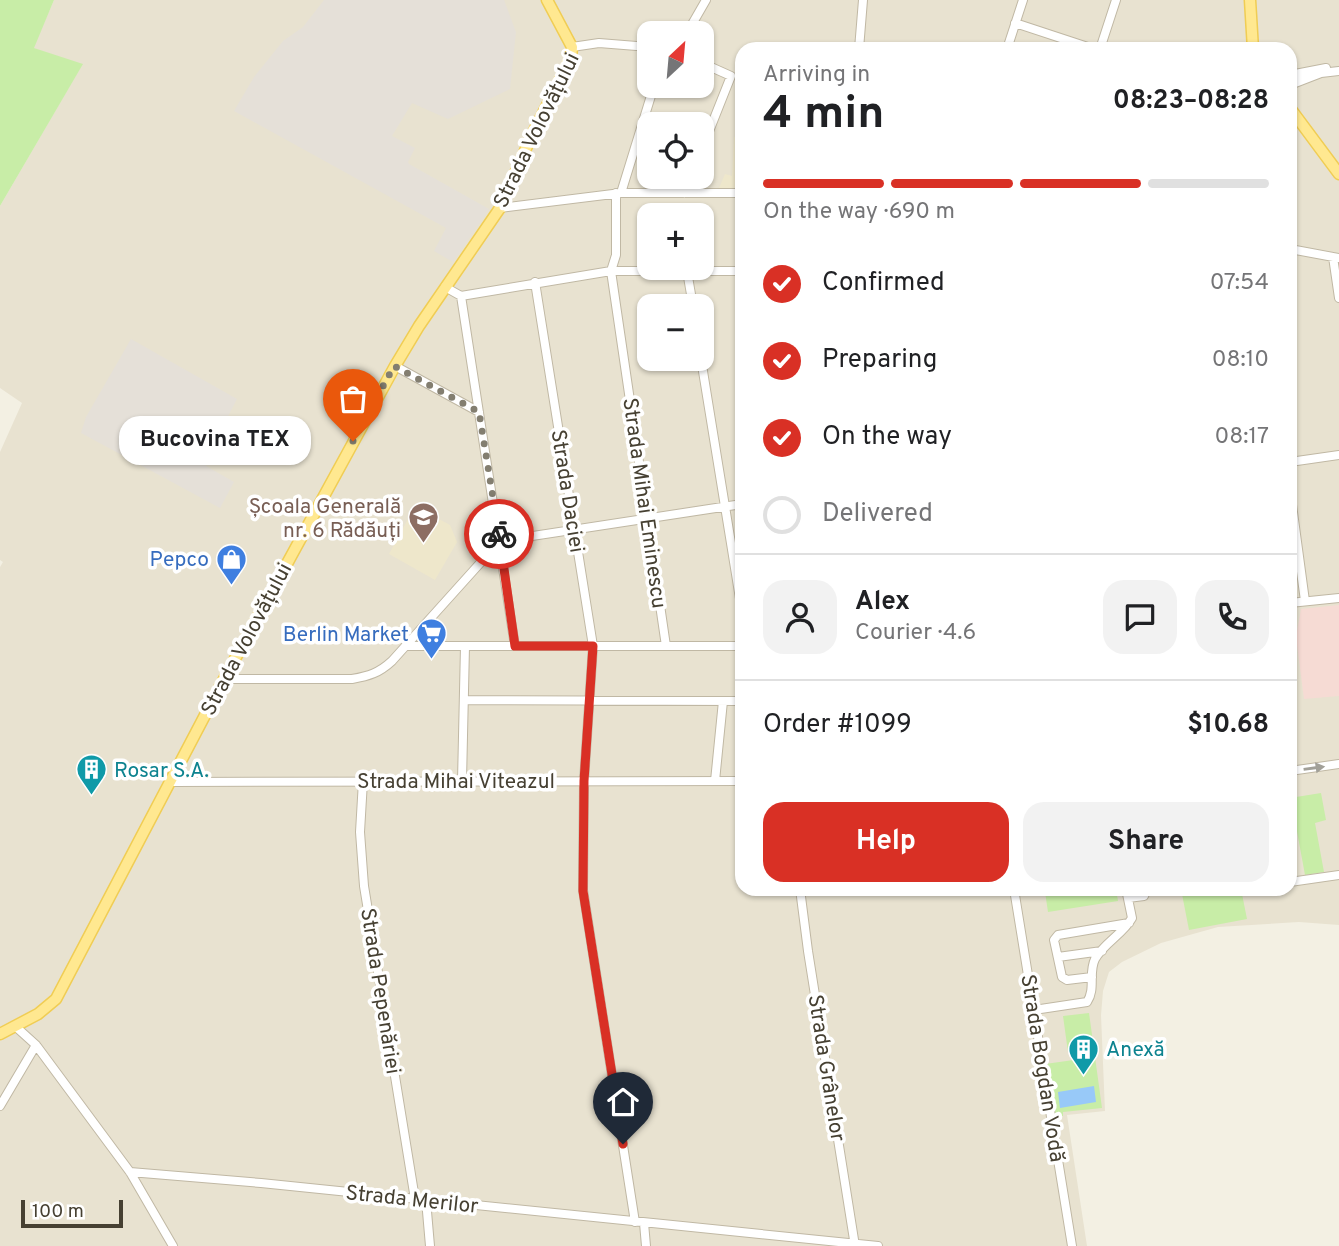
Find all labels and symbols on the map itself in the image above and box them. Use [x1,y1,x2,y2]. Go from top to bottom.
north arrow [637,21,714,98]
street label: Strada Volovățului [488,49,587,213]
pin [323,369,383,441]
street label: Strada Mihai Eminescu [615,396,672,610]
callout: Bucovina TEX [119,416,311,466]
street label: Strada Daciei [543,428,590,555]
place label: Școala Generală nr. 6 Rădăuți [249,494,401,545]
courier [464,499,534,569]
school or university icon: Școala Generală nr. 6 Rădăuți [407,501,441,545]
shop icon: Pepco [215,542,249,586]
place label: Pepco [150,547,209,574]
street label: Strada Volovățului [196,559,299,721]
supermarket icon: Berlin Market [415,617,449,661]
place label: Berlin Market [283,622,409,649]
building icon: Rosar S.A. [74,753,108,797]
place label: Rosar S.A. [114,758,209,785]
one-way arrow [1304,762,1326,773]
street label: Strada Mihai Viteazul [357,769,555,796]
street label: Strada Pepenăriei [353,906,406,1076]
street label: Strada Bogdan Vodă [1013,972,1070,1164]
street label: Strada Grânelor [801,993,850,1144]
building icon: Anexă [1066,1032,1100,1076]
place label: Anexă [1106,1037,1164,1064]
pin [593,1072,653,1144]
street label: Strada Merilor [344,1180,480,1221]
scale bar [21,1197,122,1229]

